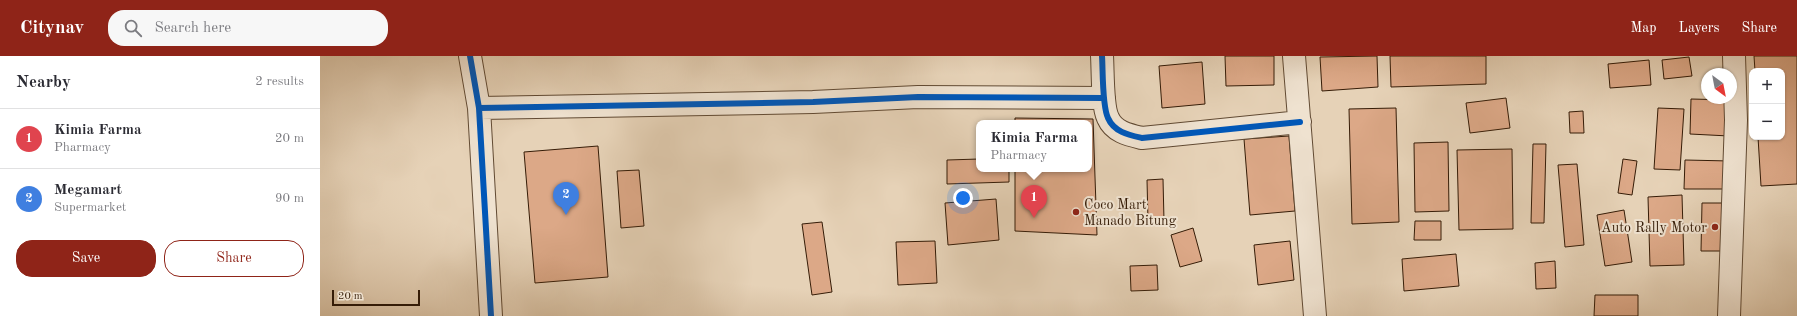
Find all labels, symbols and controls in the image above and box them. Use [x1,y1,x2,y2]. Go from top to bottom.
search box [108,10,388,46]
icon: search [122,17,144,39]
text: Citynav [20,19,84,38]
text: Search here [154,21,231,36]
text: Map [1631,21,1657,35]
text: Layers [1679,21,1720,35]
text: Share [1742,21,1777,35]
north arrow [1701,68,1737,104]
map controls [1749,68,1785,140]
button: + [1749,68,1785,104]
text: Nearby [16,74,71,91]
text: 2 results [255,75,304,88]
button: − [1749,104,1785,140]
popup [976,120,1092,172]
text: Kimia Farma [54,123,142,138]
text: Kimia Farma [990,131,1078,146]
text: 1 [25,132,33,145]
text: 20 m [275,132,304,145]
text: Pharmacy [54,141,111,154]
text: Pharmacy [990,149,1047,162]
pin: 2 [553,182,579,215]
text: Megamart [54,183,122,198]
pin: 1 [1021,185,1047,218]
your location [953,188,973,208]
text: 2 [25,192,33,205]
text: 90 m [275,192,304,205]
place label: Coco Mart Manado Bitung [1084,198,1177,228]
text: Supermarket [54,201,126,214]
marker: Coco Mart Manado Bitung [1071,207,1081,217]
place label: Auto Rally Motor [1601,221,1707,235]
marker: Auto Rally Motor [1710,222,1720,232]
button: Save [16,240,156,277]
button: Share [164,240,304,277]
scale bar [332,288,420,307]
text: 20 m [338,291,363,302]

